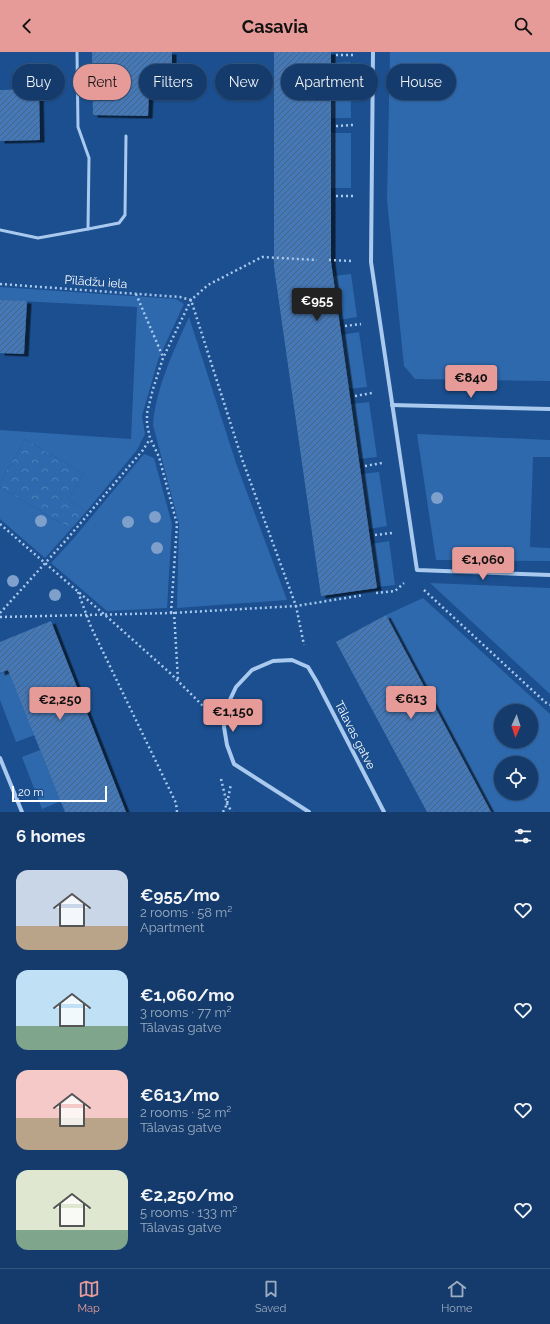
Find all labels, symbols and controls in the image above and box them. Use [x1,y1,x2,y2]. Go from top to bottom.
icon: back [16,15,38,37]
icon: search [512,15,534,37]
text: Casavia [242,16,308,37]
chip: Buy [12,64,65,100]
chip: Rent [73,64,131,100]
chip: Filters [139,64,207,100]
chip: New [215,64,273,100]
chip: Apartment [281,64,378,100]
chip: House [386,64,456,100]
street label: Pīlādžu iela [64,273,128,291]
pin: €955 [293,288,341,322]
text: €955 [301,293,333,308]
pin: €840 [447,365,495,399]
text: €840 [454,370,488,385]
pin: €1,060 [450,547,516,581]
text: €1,060 [461,552,505,567]
pin: €613 [387,686,435,720]
pin: €2,250 [27,687,93,721]
text: €613 [395,691,427,706]
text: €2,250 [38,692,82,707]
street label: Tālavas gatve [332,698,378,772]
pin: €1,150 [200,699,266,733]
text: €1,150 [212,704,254,719]
north arrow [494,704,538,748]
map controls [494,704,538,800]
button: locate [494,756,538,800]
scale bar [12,784,107,803]
text: 20 m [18,786,43,799]
icon: filters [512,825,534,847]
text: 6 homes [16,826,85,846]
text: €955/mo [140,885,220,905]
icon: home [48,886,96,934]
icon: heart [512,899,534,921]
text: 2 rooms · 58 m² [140,905,232,920]
text: Apartment [140,920,204,935]
text: €1,060/mo [140,985,234,1005]
icon: home [48,986,96,1034]
icon: heart [512,999,534,1021]
text: 3 rooms · 77 m² [140,1005,232,1020]
text: Tālavas gatve [140,1020,221,1035]
text: €613/mo [140,1085,219,1105]
icon: home [48,1086,96,1134]
icon: heart [512,1099,534,1121]
text: 2 rooms · 52 m² [140,1105,231,1120]
text: Tālavas gatve [140,1120,221,1135]
text: €2,250/mo [140,1185,234,1205]
icon: home [48,1186,96,1234]
icon: heart [512,1199,534,1221]
text: 5 rooms · 133 m² [140,1205,237,1220]
text: Tālavas gatve [140,1220,221,1235]
tab: Map [78,1278,100,1315]
tab: Saved [255,1278,286,1315]
tab: Home [441,1278,472,1315]

